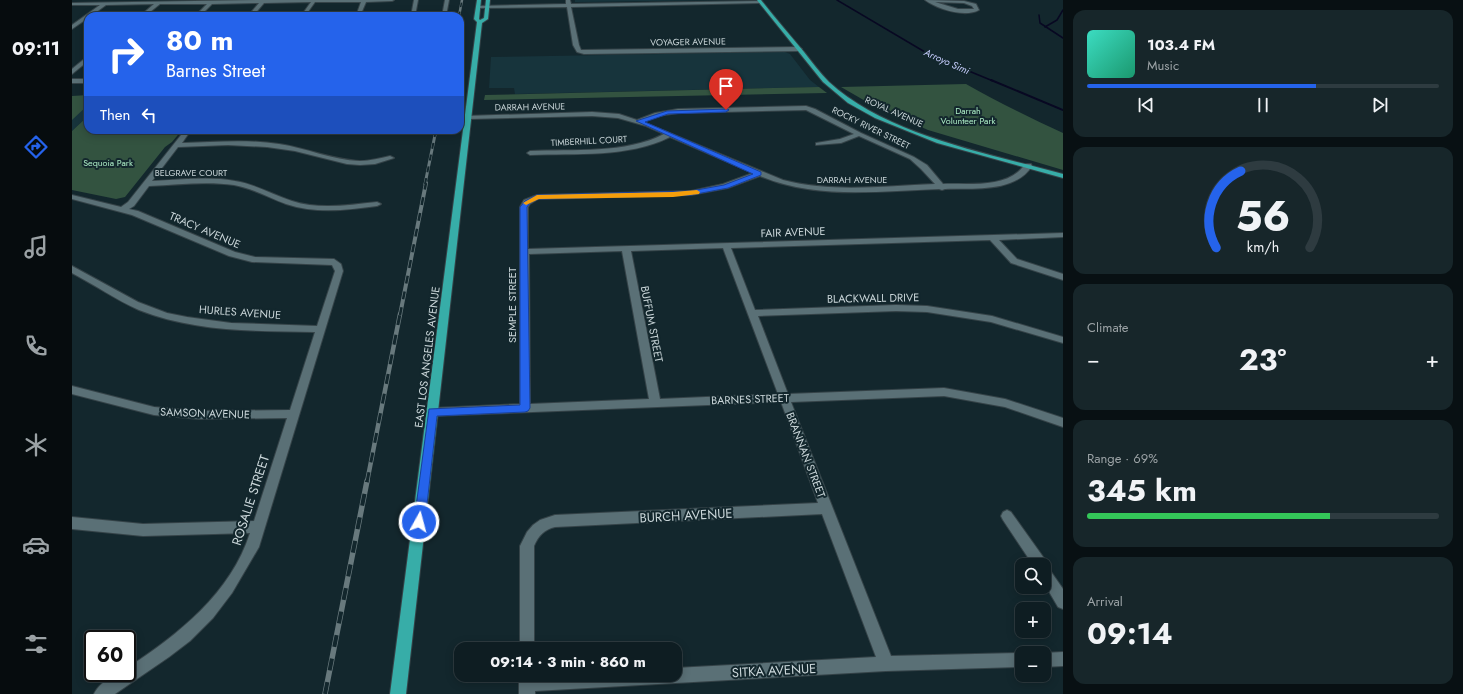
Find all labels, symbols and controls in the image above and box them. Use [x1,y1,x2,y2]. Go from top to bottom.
text: 80 m [166,20,233,61]
icon: right [100,28,152,80]
street label: VOYAGER AVENUE [650,34,726,49]
text: 103.4 FM [1147,34,1215,56]
text: 09:11 [12,36,60,62]
water label: Arroyo Simi [921,44,972,78]
text: Music [1147,56,1179,75]
text: Barnes Street [166,58,265,84]
pin [709,69,743,110]
icon: arrive [715,75,737,97]
street label: ROYAL AVENUE [863,93,925,130]
icon: previous [1135,94,1157,116]
icon: pause [1252,94,1274,116]
icon: next [1369,94,1391,116]
street label: DARRAH AVENUE [495,99,565,114]
street label: ROCKY RIVER STREET [830,103,913,152]
text: Then [100,104,130,126]
icon: left [138,104,160,126]
park label: Darrah Volunteer Park [941,104,995,127]
street label: TIMBERHILL COURT [551,132,628,149]
icon: directions [22,133,50,161]
park label: Sequoia Park [83,156,133,169]
street label: BELGRAVE COURT [155,166,228,179]
street label: DARRAH AVENUE [817,173,887,186]
text: 56 [1236,186,1290,247]
street label: TRACY AVENUE [167,208,243,252]
street label: FAIR AVENUE [760,223,826,241]
icon: music [22,233,50,261]
text: km/h [1247,237,1279,257]
street label: SEMPLE STREET [504,267,520,343]
street label: BUFFUM STREET [637,284,667,364]
street label: EAST LOS ANGELES AVENUE [410,286,444,428]
street label: BLACKWALL DRIVE [827,289,919,307]
street label: HURLES AVENUE [198,301,282,323]
text: Climate [1087,318,1128,337]
icon: phone [22,332,50,360]
text: 23° [1239,338,1286,381]
text: − [1087,343,1100,375]
text: + [1425,343,1439,375]
street label: BARNES STREET [711,390,789,408]
street label: SAMSON AVENUE [160,403,250,423]
street label: BRANNAN STREET [782,410,830,500]
icon: climate [22,431,50,459]
text: Range · 69% [1087,449,1158,468]
street label: ROSALIE STREET [227,452,274,548]
text: 345 km [1087,469,1197,512]
position arrow [398,501,440,543]
street label: BURCH AVENUE [639,504,733,527]
icon: car [22,531,50,559]
map controls [1015,558,1051,682]
button: search [1015,558,1051,594]
text: Arrival [1087,592,1123,611]
button: + [1015,602,1051,638]
text: 09:14 [1087,612,1173,655]
icon: filters [22,630,50,658]
speed limit sign: 60 [84,630,136,682]
button: − [1015,646,1051,682]
text: 09:14 · 3 min · 860 m [490,651,646,673]
street label: SITKA AVENUE [731,659,817,682]

